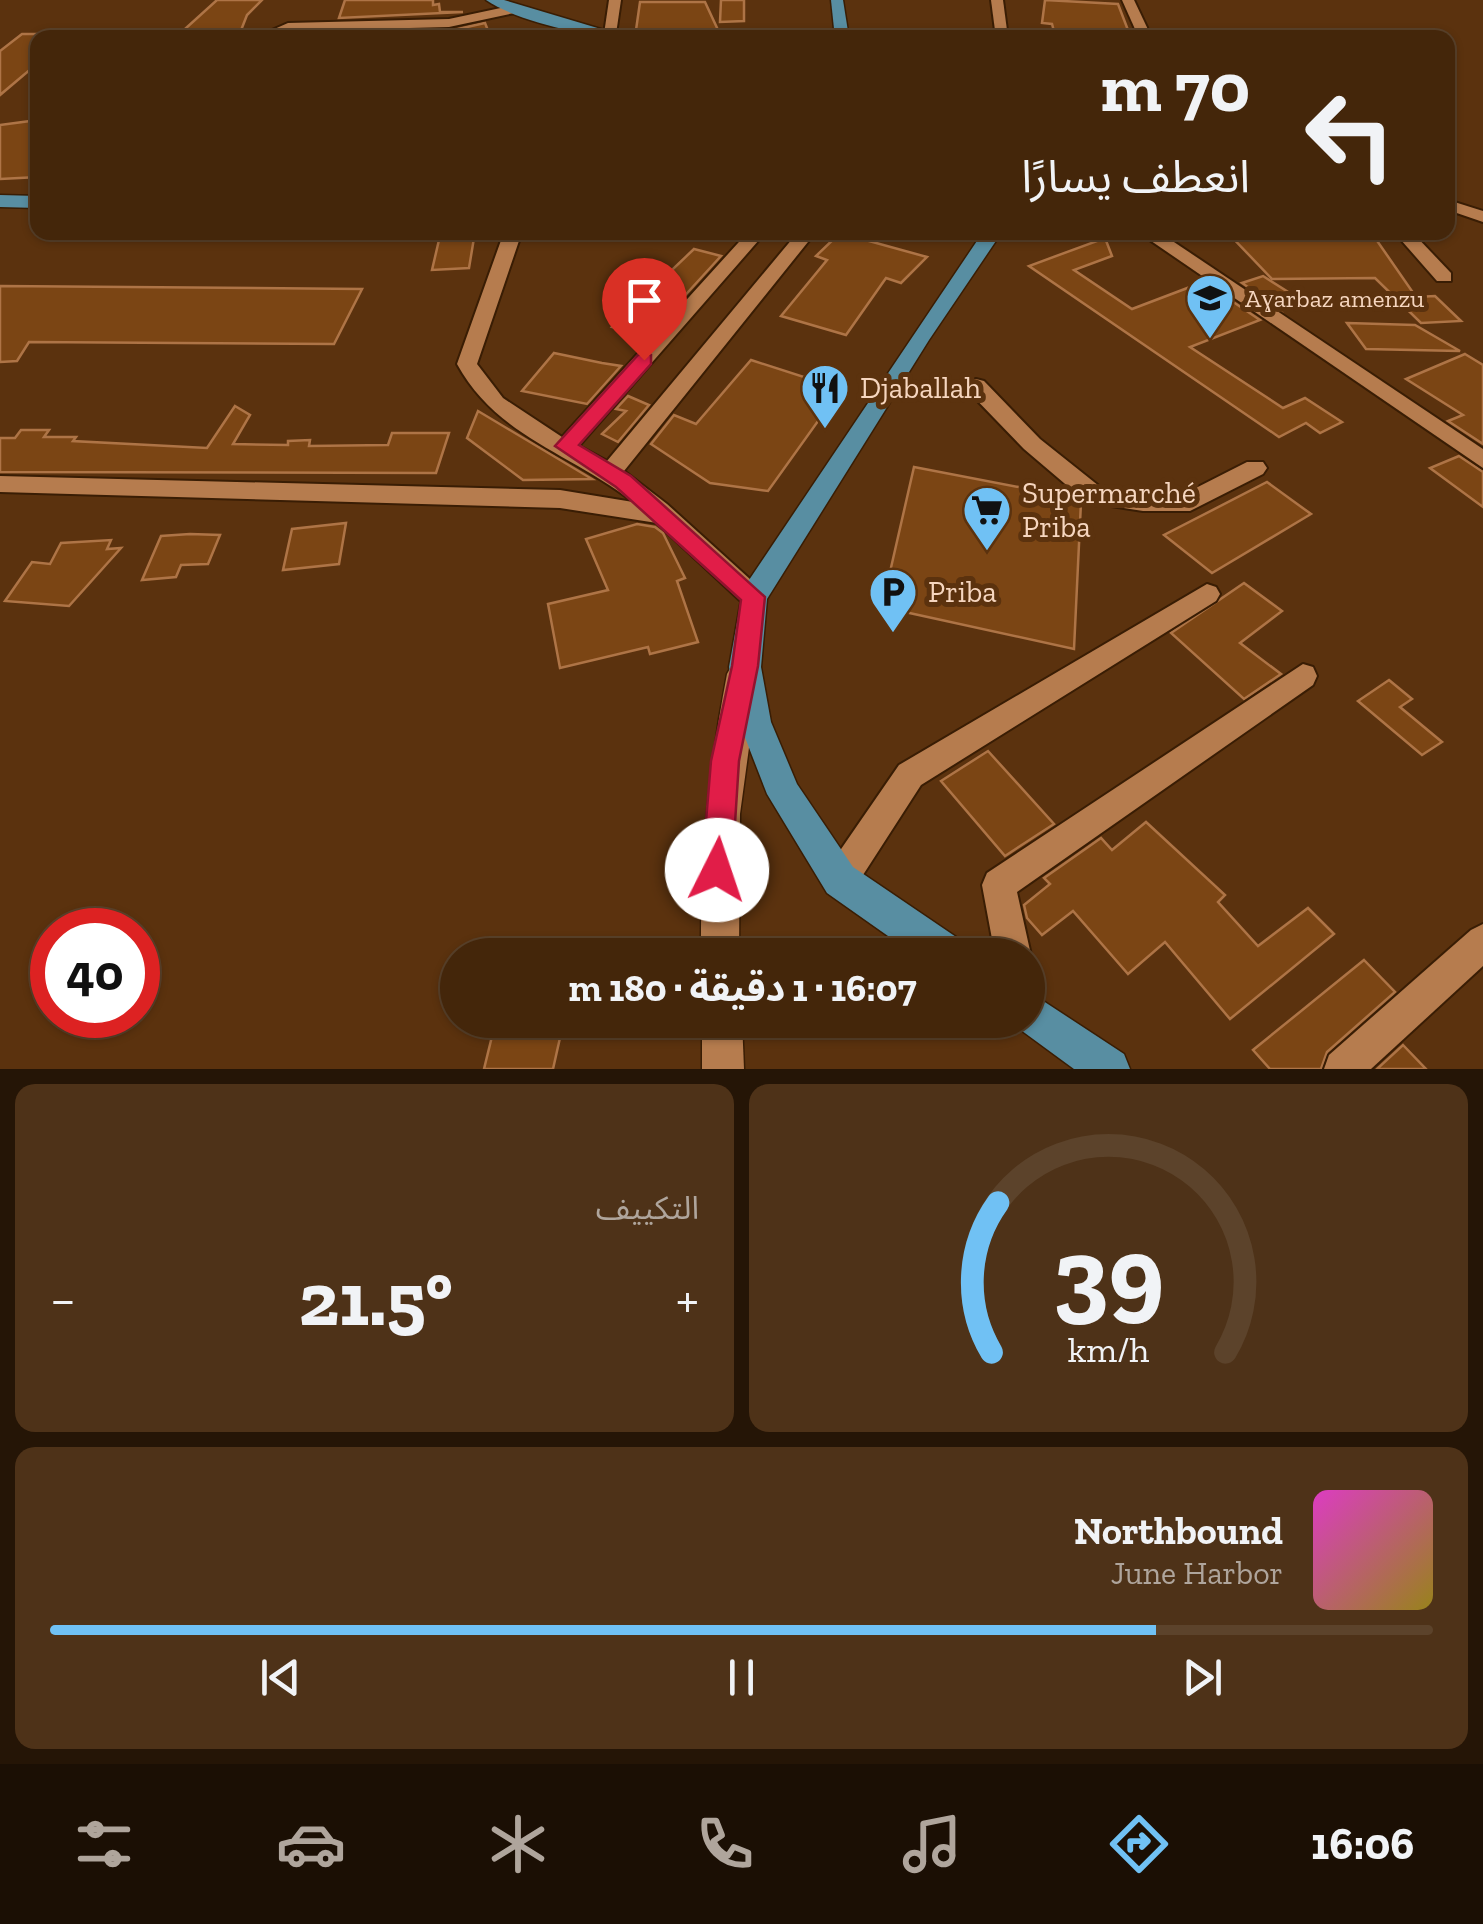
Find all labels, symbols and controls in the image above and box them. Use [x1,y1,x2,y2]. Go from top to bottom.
text: 70 m [1101,45,1250,129]
icon: left [1285,70,1415,200]
text: انعطف يسارًا [1021,150,1250,204]
pin [602,258,687,361]
school or university icon: Aɣarbaz amenzu [1184,272,1236,340]
icon: arrive [617,273,672,328]
place label: Aɣarbaz amenzu [1245,283,1424,313]
restaurant icon: Djaballah [799,362,851,430]
place label: Djaballah [860,370,981,406]
place label: Supermarché Priba [1022,475,1196,545]
supermarket icon: Supermarché Priba [961,484,1013,552]
parking icon: Priba [867,566,919,634]
place label: Priba [928,574,997,610]
position arrow [665,818,769,922]
speed limit sign: 40 [30,908,160,1038]
text: 16:07 · 1 دقيقة · 180 m [569,965,916,1011]
text: التكييف [596,1189,699,1227]
text: 39 [1053,1212,1164,1337]
text: 21.5° [299,1254,453,1344]
text: − [50,1266,76,1332]
text: + [676,1266,699,1332]
text: km/h [1068,1328,1149,1371]
text: Northbound [1074,1508,1283,1554]
text: June Harbor [1111,1554,1283,1592]
icon: previous [253,1650,308,1705]
icon: pause [714,1650,769,1705]
icon: next [1175,1650,1230,1705]
icon: filters [69,1809,139,1879]
icon: car [276,1809,346,1879]
icon: climate [483,1809,553,1879]
icon: phone [690,1809,760,1879]
icon: music [897,1809,967,1879]
icon: directions [1104,1809,1174,1879]
text: 16:06 [1311,1817,1414,1871]

